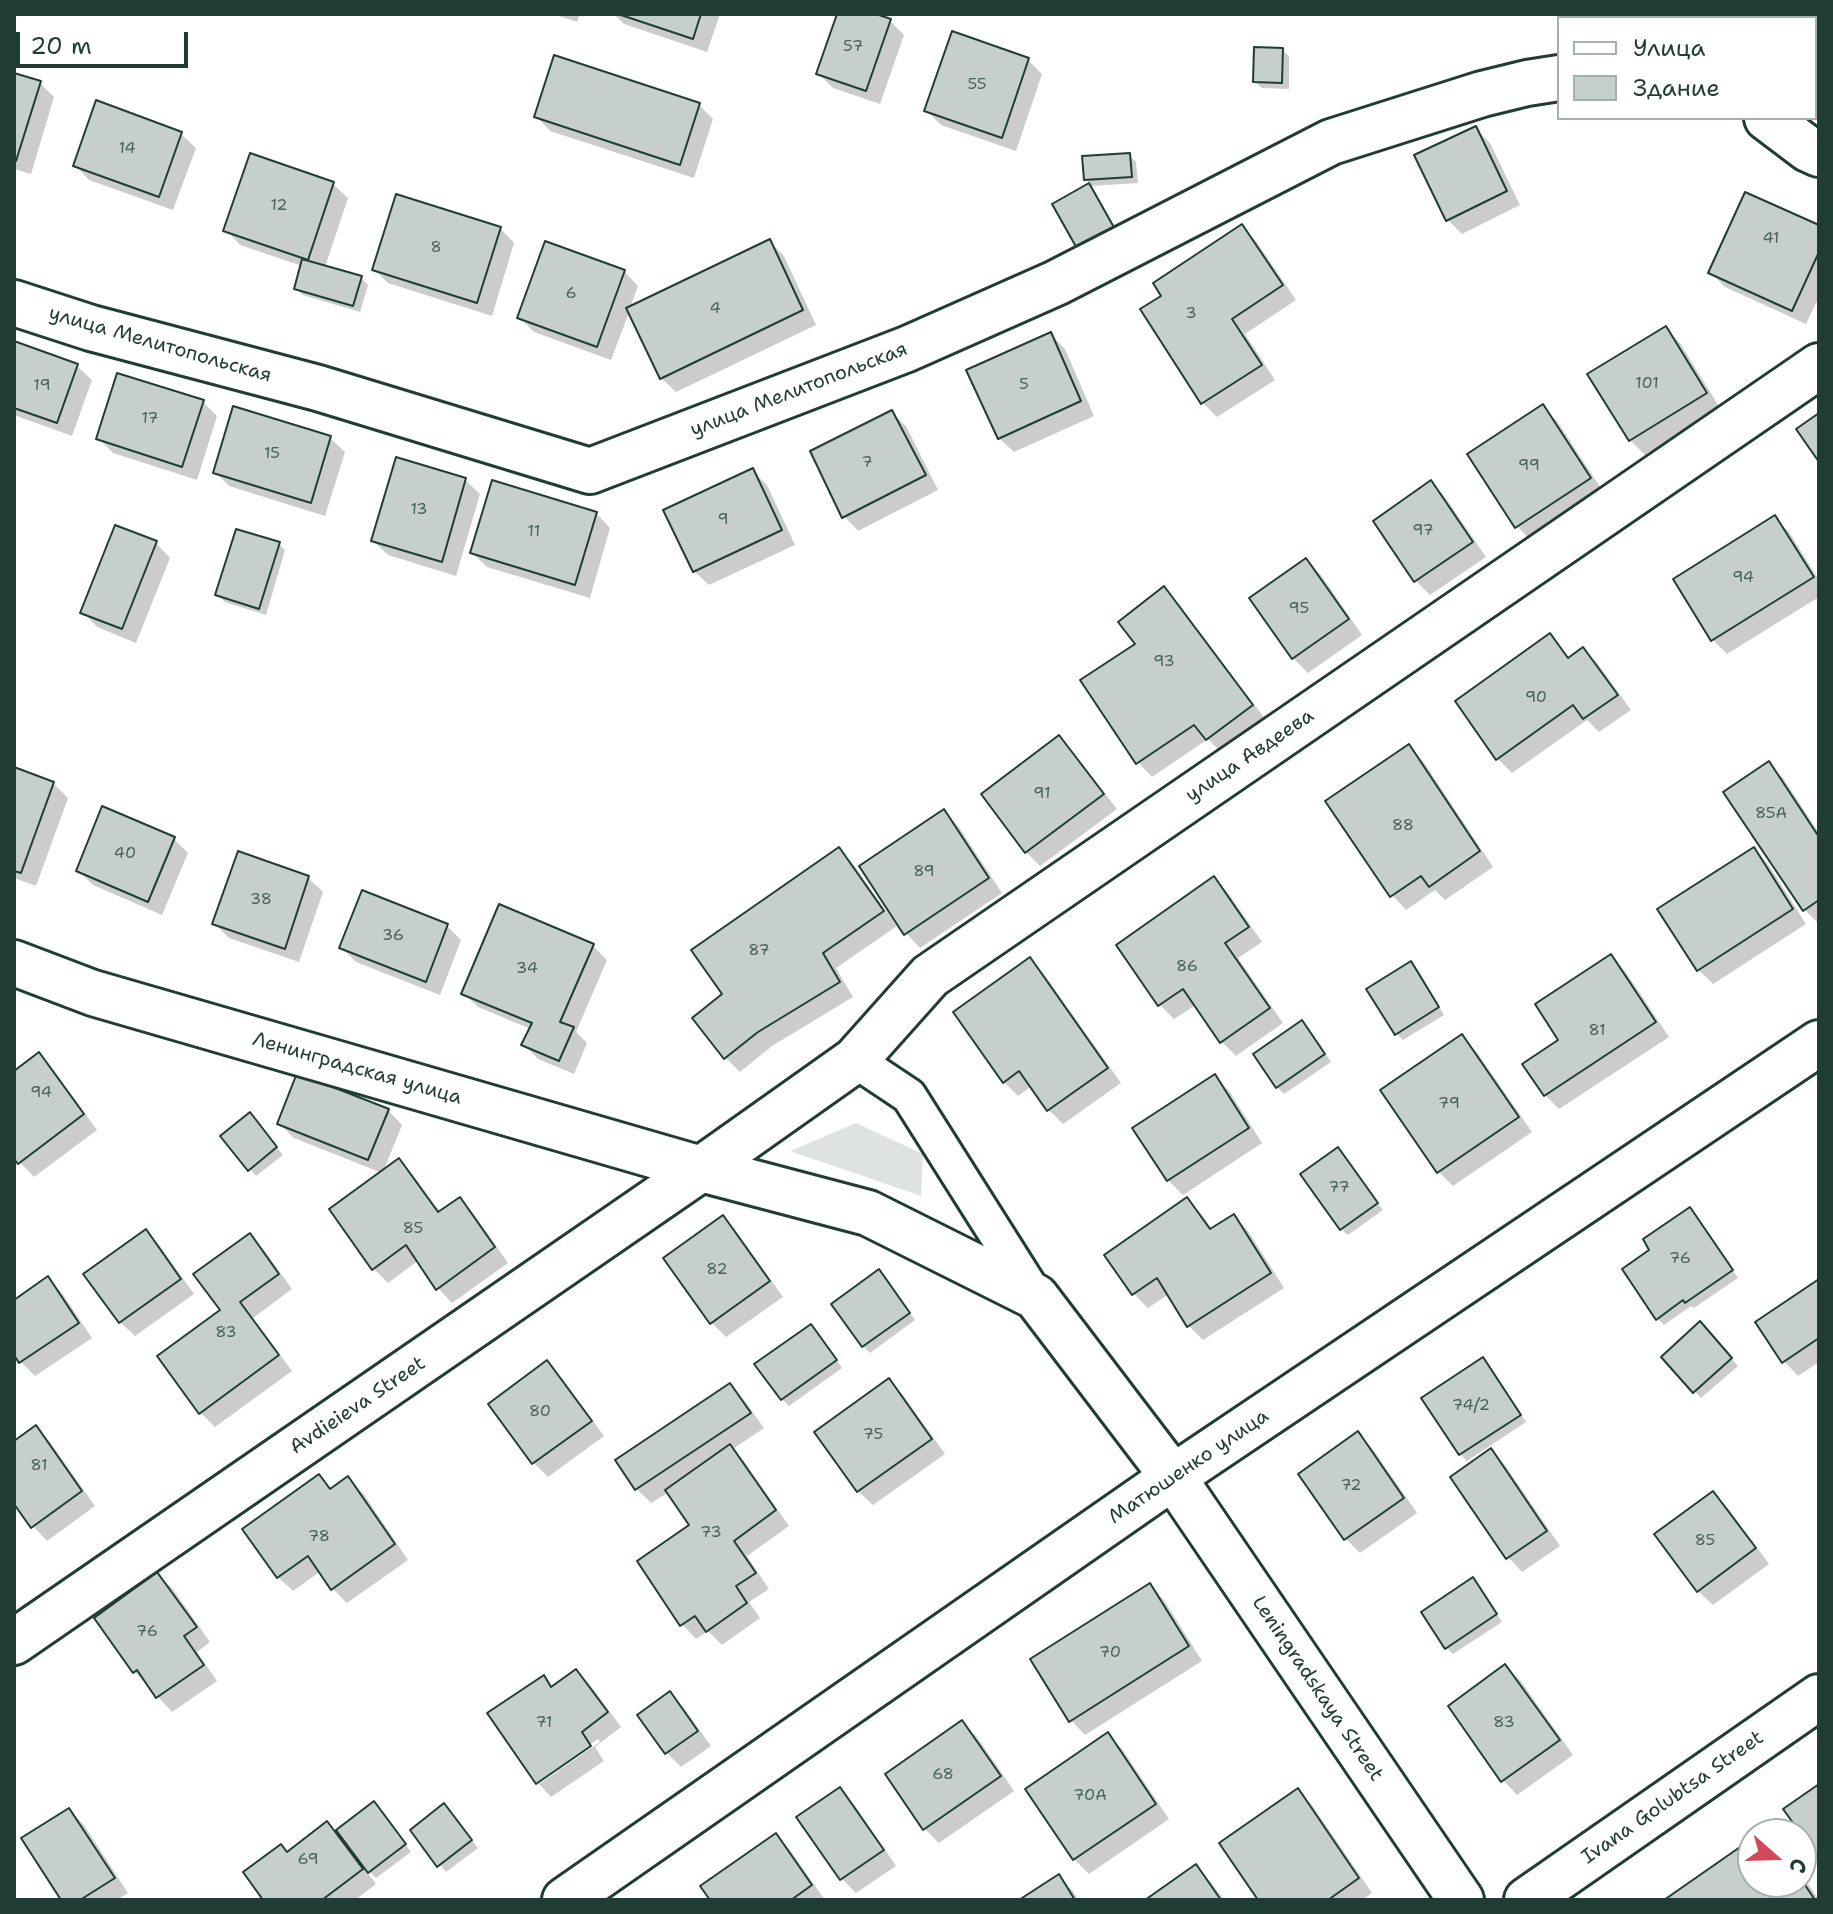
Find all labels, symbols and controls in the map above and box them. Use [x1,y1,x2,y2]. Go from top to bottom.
scale bar [20,16,192,66]
legend [1557,16,1817,120]
text: 20 m [30,30,92,62]
text: Улица [1633,32,1706,64]
house number: 57 [843,37,863,57]
text: Здание [1633,72,1720,104]
house number: 55 [967,75,987,95]
house number: 14 [118,139,136,159]
house number: 12 [270,196,288,216]
house number: 41 [1762,229,1780,249]
house number: 8 [430,238,442,258]
house number: 6 [565,284,577,304]
house number: 4 [709,299,721,319]
street label: улица Мелитопольская [46,302,274,388]
house number: 3 [1185,304,1197,324]
street label: улица Мелитопольская [687,337,911,443]
house number: 101 [1635,374,1659,394]
house number: 5 [1019,375,1029,395]
house number: 19 [33,376,51,396]
house number: 17 [141,409,159,429]
house number: 15 [264,444,280,464]
house number: 7 [861,453,873,473]
house number: 99 [1518,456,1540,476]
house number: 13 [410,500,428,520]
house number: 9 [717,510,729,530]
house number: 97 [1412,521,1434,541]
house number: 11 [528,522,540,542]
house number: 94 [1732,568,1754,588]
house number: 95 [1289,599,1309,619]
house number: 93 [1153,652,1175,672]
house number: 90 [1525,688,1547,708]
street label: улица Авдеева [1181,704,1319,808]
house number: 91 [1033,784,1051,804]
house number: 85А [1755,804,1787,824]
house number: 88 [1392,816,1414,836]
house number: 40 [114,844,136,864]
house number: 89 [913,862,935,882]
house number: 38 [250,890,272,910]
house number: 36 [382,926,404,946]
house number: 87 [748,941,770,961]
house number: 86 [1176,957,1198,977]
house number: 34 [516,959,538,979]
house number: 81 [1588,1021,1606,1041]
street label: Ленинградская улица [250,1028,464,1110]
house number: 94 [30,1083,52,1103]
house number: 79 [1438,1094,1460,1114]
house number: 77 [1328,1178,1350,1198]
house number: 85 [403,1219,423,1239]
house number: 76 [1669,1249,1691,1269]
house number: 82 [706,1260,728,1280]
house number: 83 [215,1323,237,1343]
street label: Avdieieva Street [286,1352,430,1460]
house number: 74/2 [1452,1396,1490,1416]
house number: 80 [529,1402,551,1422]
street label: Матюшенко улица [1104,1404,1274,1530]
house number: 75 [863,1425,883,1445]
house number: 81 [30,1456,48,1476]
house number: 72 [1340,1476,1362,1496]
house number: 73 [700,1523,722,1543]
house number: 78 [308,1527,330,1547]
house number: 85 [1695,1531,1715,1551]
street label: Leningradskaya Street [1246,1592,1388,1786]
house number: 76 [136,1622,158,1642]
house number: 70 [1099,1643,1121,1663]
house number: 71 [535,1713,553,1733]
house number: 83 [1493,1713,1515,1733]
street label: Ivana Golubtsa Street [1577,1726,1769,1870]
house number: 68 [932,1765,954,1785]
house number: 70А [1073,1786,1107,1806]
north arrow [1737,1818,1817,1898]
house number: 69 [297,1850,319,1870]
text: С [1782,1854,1814,1877]

